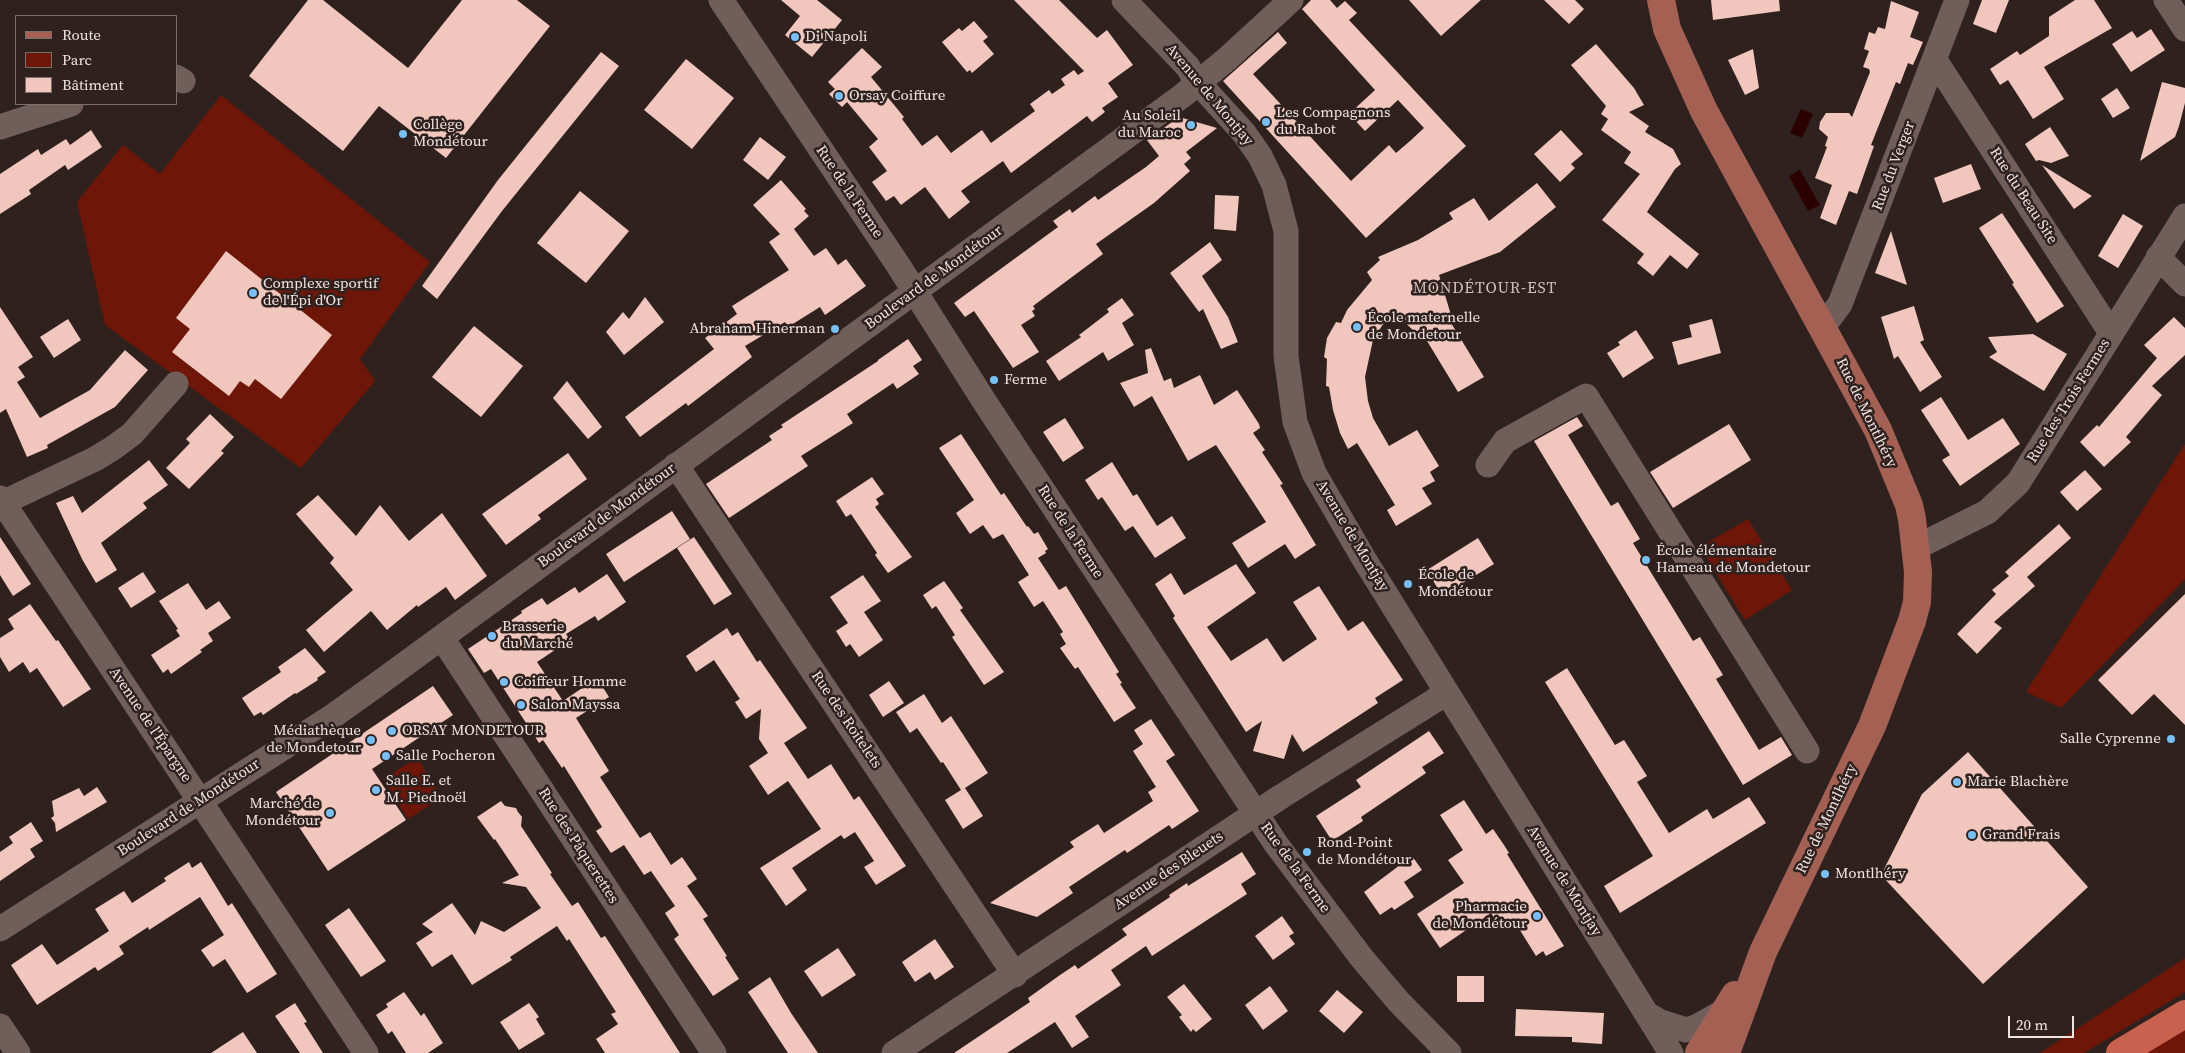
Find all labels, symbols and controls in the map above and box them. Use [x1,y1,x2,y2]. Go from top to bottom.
legend [15,15,178,105]
text: Route [62,24,101,45]
place label: Di Napoli [805,28,868,46]
marker: Di Napoli [789,31,801,43]
street label: Avenue de Montjay [1161,41,1257,149]
text: Parc [62,49,92,70]
text: Bâtiment [62,74,123,95]
place label: Orsay Coiffure [849,87,945,105]
marker: Orsay Coiffure [833,90,845,102]
place label: Les Compagnons du Rabot [1276,104,1391,139]
place label: Au Soleil du Maroc [1118,107,1181,142]
place label: Collège Mondétour [413,116,488,151]
marker: Les Compagnons du Rabot [1260,116,1272,128]
marker: Au Soleil du Maroc [1185,119,1197,131]
street label: Rue du Verger [1869,119,1919,213]
marker: Collège Mondétour [397,128,409,140]
street label: Rue de la Ferme [811,142,887,242]
street label: Rue du Beau Site [1985,144,2061,248]
street label: Boulevard de Mondétour [862,222,1006,334]
place label: Complexe sportif de l'Épi d'Or [263,275,378,310]
district label: MONDÉTOUR-EST [1411,279,1559,299]
marker: Complexe sportif de l'Épi d'Or [247,287,259,299]
place label: École maternelle de Mondetour [1367,309,1480,344]
place label: Abraham Hinerman [689,320,825,338]
marker: École maternelle de Mondetour [1351,321,1363,333]
marker: Abraham Hinerman [829,323,841,335]
street label: Rue des Trois Fermes [2024,336,2114,466]
street label: Rue de Montlhéry [1832,355,1900,471]
place label: Ferme [1004,371,1047,389]
marker: Ferme [988,374,1000,386]
street label: Boulevard de Mondétour [535,460,679,572]
street label: Avenue de Montjay [1312,477,1392,595]
street label: Rue de la Ferme [1033,482,1107,582]
place label: École élémentaire Hameau de Mondetour [1656,542,1810,577]
marker: École élémentaire Hameau de Mondetour [1640,554,1652,566]
place label: École de Mondétour [1418,566,1493,601]
marker: École de Mondétour [1402,578,1414,590]
place label: Brasserie du Marché [502,618,573,653]
marker: Brasserie du Marché [486,630,498,642]
street label: Avenue de l'Épargne [105,664,195,786]
street label: Rue des Roitelets [807,668,885,772]
place label: Coiffeur Homme [514,673,626,691]
marker: Coiffeur Homme [498,676,510,688]
place label: Salon Mayssa [531,696,621,714]
marker: Salon Mayssa [515,699,527,711]
place label: Médiathèque de Mondetour [267,722,361,757]
place label: ORSAY MONDETOUR [402,722,544,740]
marker: ORSAY MONDETOUR [386,725,398,737]
place label: Salle Cyprenne [2060,730,2161,748]
marker: Salle Cyprenne [2165,733,2177,745]
marker: Médiathèque de Mondetour [365,734,377,746]
place label: Salle Pocheron [396,747,496,765]
marker: Salle Pocheron [380,750,392,762]
street label: Boulevard de Mondétour [115,755,263,861]
street label: Rue de Montlhéry [1793,761,1861,877]
place label: Salle E. et M. Piednoël [386,772,466,807]
place label: Marie Blachère [1967,773,2069,791]
marker: Marie Blachère [1951,776,1963,788]
marker: Salle E. et M. Piednoël [370,784,382,796]
street label: Rue des Pâquerettes [534,785,622,907]
place label: Marché de Mondétour [245,795,320,830]
marker: Marché de Mondétour [324,807,336,819]
street label: Rue de la Ferme [1256,819,1334,917]
street label: Avenue de Montjay [1523,822,1605,940]
place label: Grand Frais [1982,826,2060,844]
street label: Avenue des Bleuets [1111,828,1227,914]
marker: Grand Frais [1966,829,1978,841]
place label: Rond-Point de Mondétour [1317,834,1411,869]
marker: Rond-Point de Mondétour [1301,846,1313,858]
place label: Montlhéry [1835,865,1906,883]
marker: Montlhéry [1819,868,1831,880]
place label: Pharmacie de Mondétour [1433,898,1527,933]
marker: Pharmacie de Mondétour [1531,910,1543,922]
scale bar [2010,1006,2076,1038]
text: 20 m [2016,1014,2048,1035]

